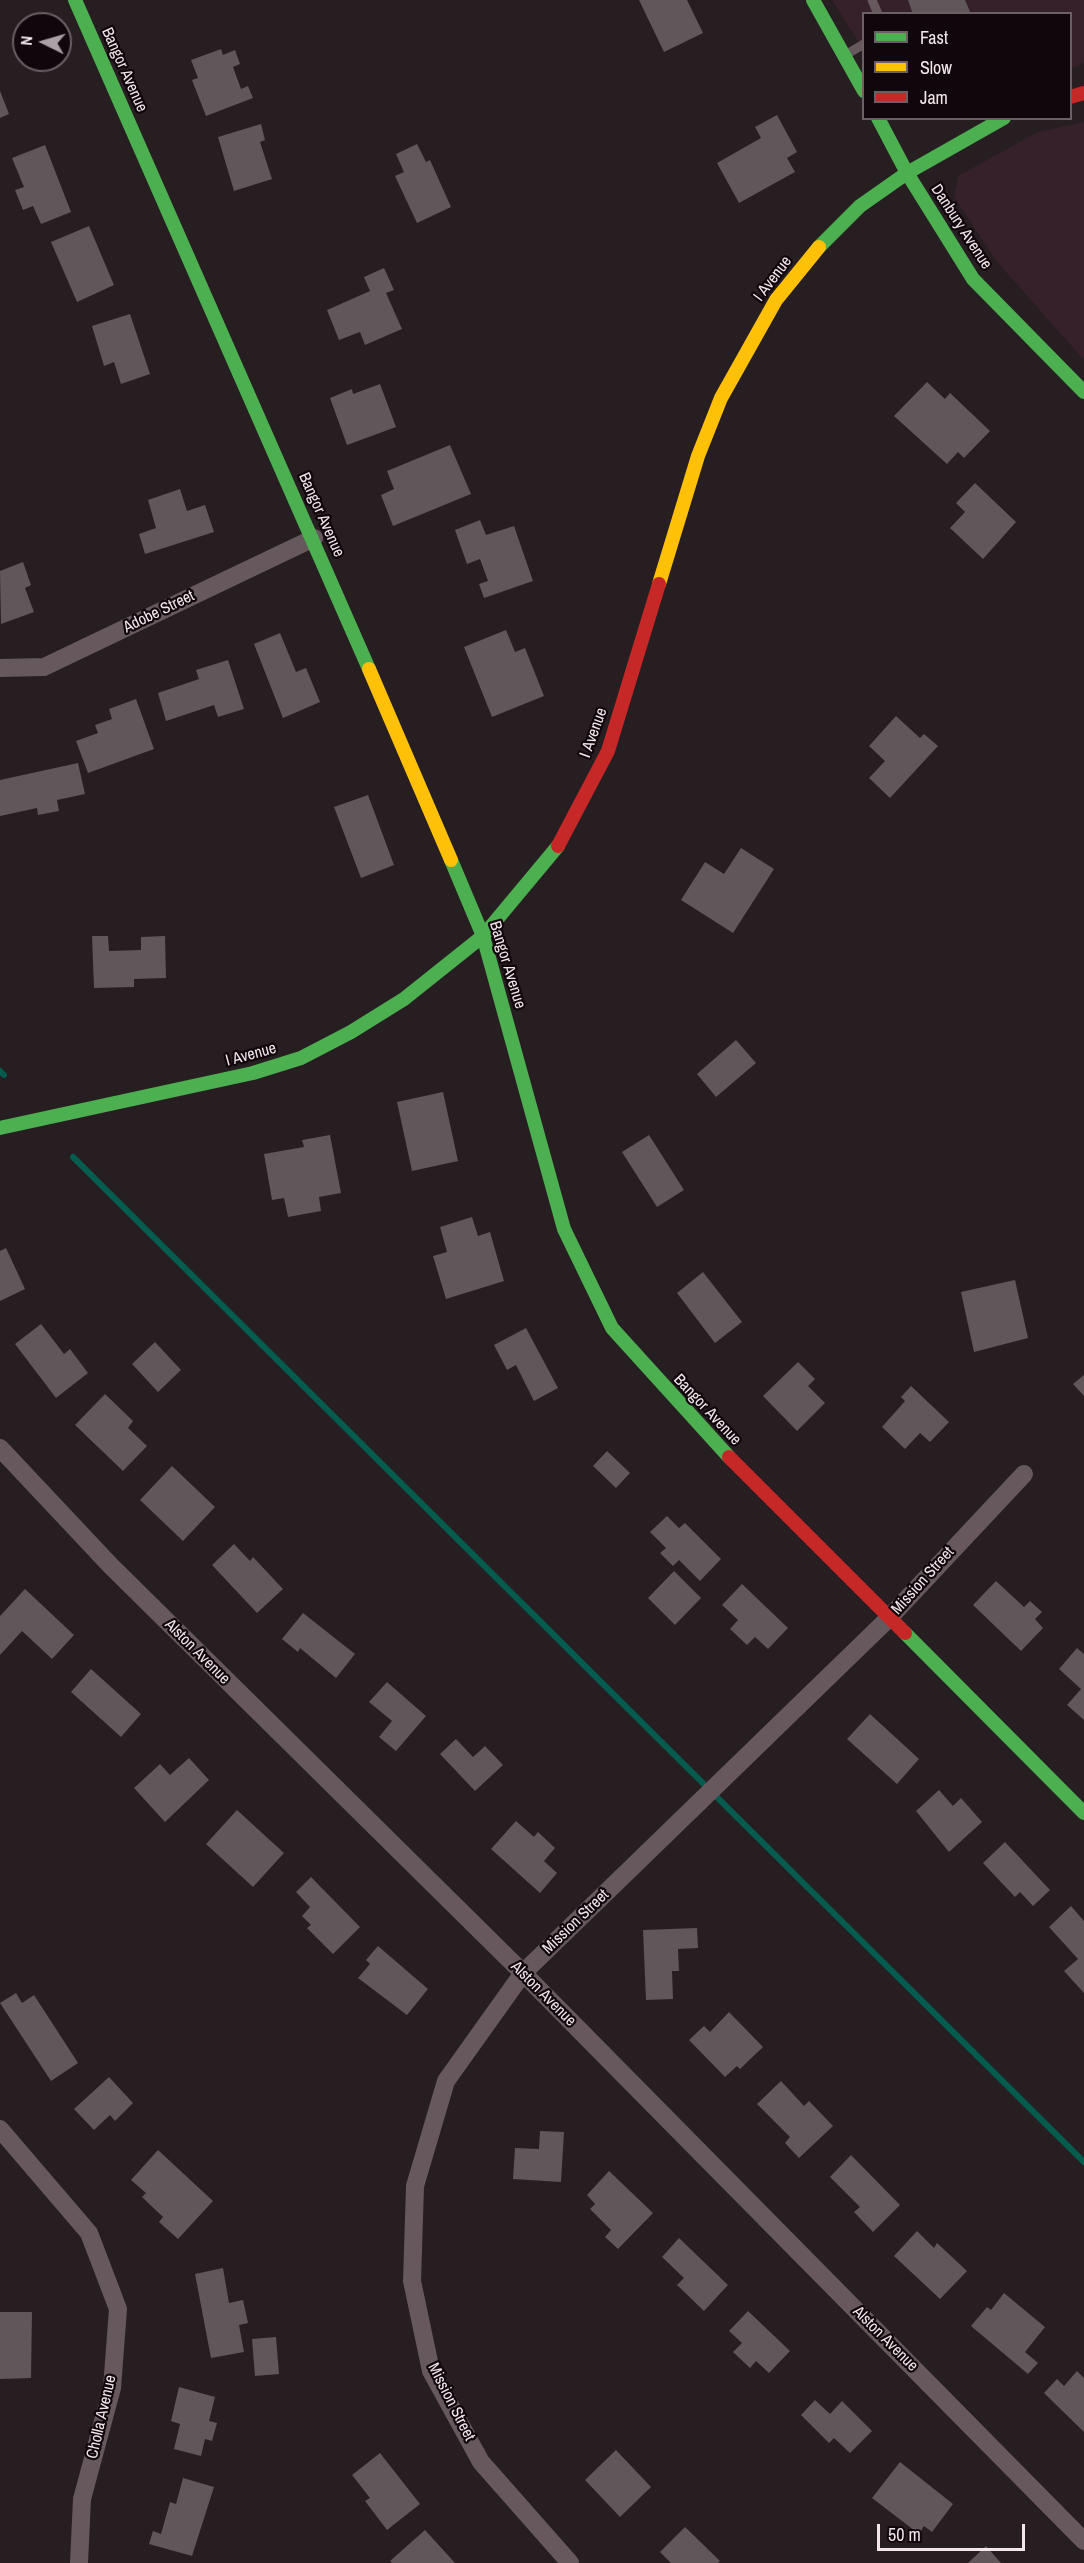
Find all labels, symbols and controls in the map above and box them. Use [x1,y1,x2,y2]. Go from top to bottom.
north arrow [12,12,72,72]
legend [862,12,1072,120]
street label: Bangor Avenue [97,25,151,115]
text: Fast [920,25,948,50]
text: N [15,35,37,46]
text: Slow [920,55,952,80]
text: Jam [920,85,948,110]
street label: Danbury Avenue [926,181,996,273]
street label: I Avenue [750,253,796,305]
street label: Bangor Avenue [294,470,348,560]
street label: Adobe Street [120,587,198,637]
street label: I Avenue [576,705,612,761]
street label: Bangor Avenue [485,919,529,1011]
street label: I Avenue [224,1039,278,1071]
street label: Bangor Avenue [669,1370,745,1450]
street label: Mission Street [888,1543,958,1619]
street label: Alston Avenue [160,1615,234,1689]
street label: Mission Street [539,1886,613,1958]
street label: Alston Avenue [506,1957,580,2031]
street label: Alston Avenue [848,2302,922,2376]
street label: Mission Street [423,2360,479,2444]
street label: Cholla Avenue [83,2373,121,2461]
scale bar [880,2512,1028,2550]
text: 50 m [888,2522,921,2547]

